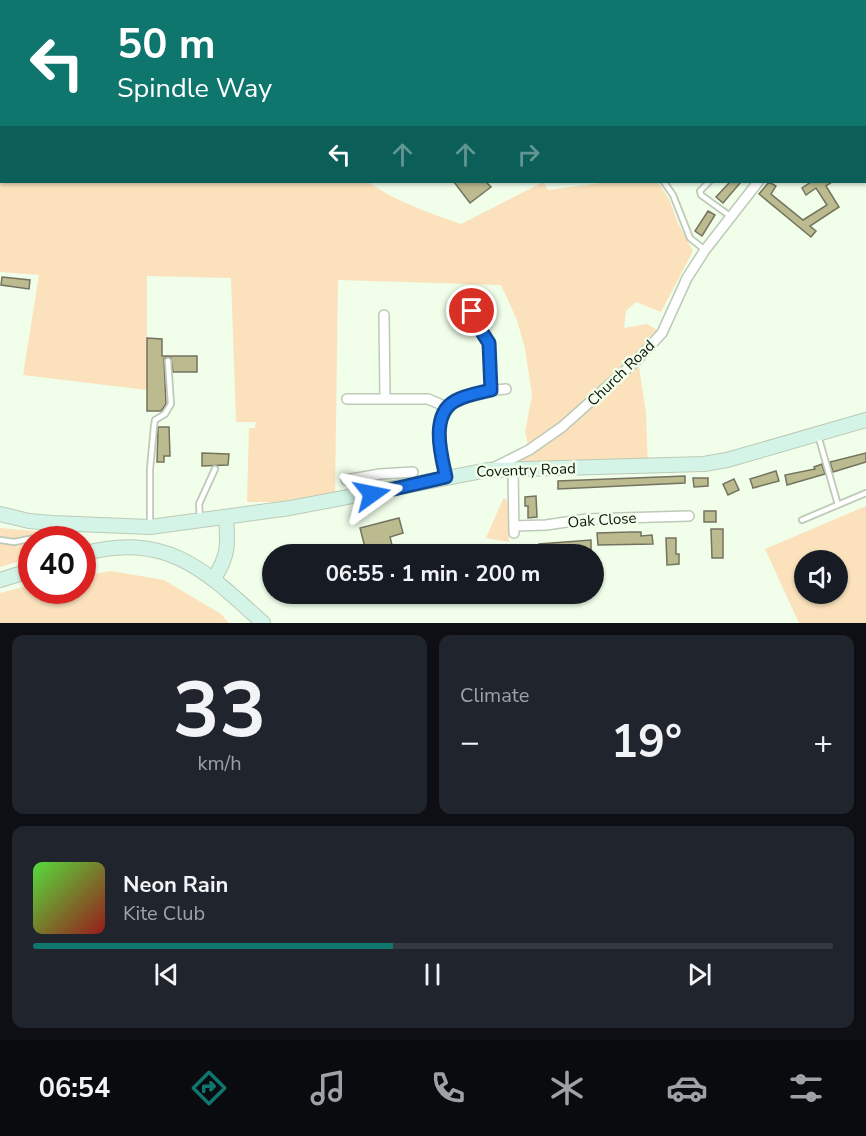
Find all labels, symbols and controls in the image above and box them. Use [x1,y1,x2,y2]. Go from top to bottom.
text: 50 m [117,16,216,73]
icon: left [18,24,96,102]
text: Spindle Way [117,70,272,107]
icon: left [323,138,356,171]
icon: ahead [386,138,419,171]
icon: ahead [449,138,482,171]
icon: right [512,138,545,171]
pin [446,285,497,336]
icon: arrive [455,294,488,327]
street label: Church Road [583,336,659,410]
street label: Coventry Road [476,458,576,482]
position arrow [340,462,404,526]
street label: Oak Close [567,508,637,532]
speed limit sign: 40 [18,526,96,604]
map controls [794,550,848,604]
button: sound [794,550,848,604]
text: 06:55 · 1 min · 200 m [326,559,540,589]
text: 33 [173,657,266,764]
text: Climate [460,682,529,709]
text: 19° [611,712,682,773]
text: − [460,720,480,765]
text: + [813,720,833,765]
text: km/h [197,750,242,777]
text: Neon Rain [123,870,228,900]
text: Kite Club [123,900,205,927]
icon: previous [150,958,183,991]
icon: pause [416,958,449,991]
icon: next [683,958,716,991]
icon: directions [188,1067,230,1109]
icon: music [307,1067,349,1109]
icon: phone [427,1067,469,1109]
icon: climate [546,1067,588,1109]
icon: car [666,1067,708,1109]
icon: filters [785,1067,827,1109]
text: 06:54 [39,1070,110,1107]

